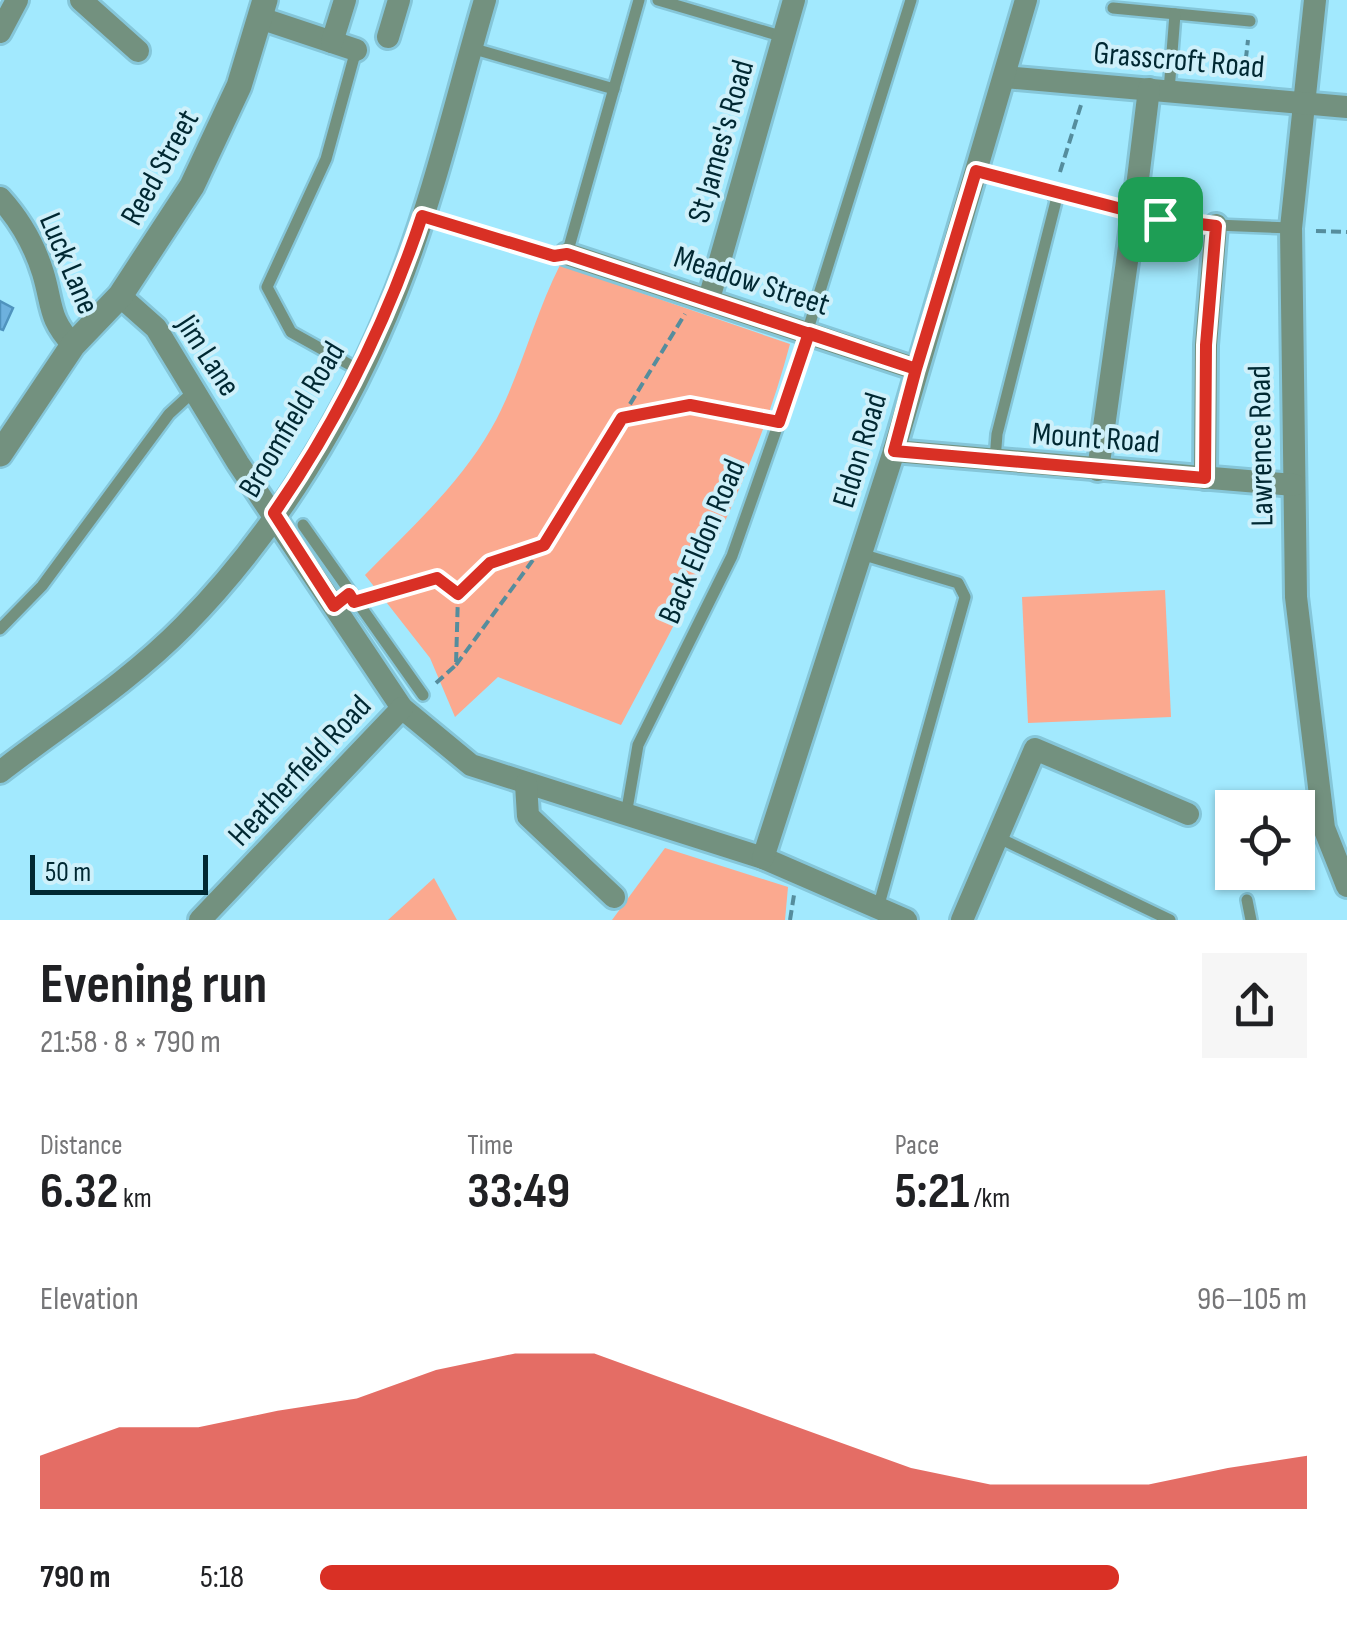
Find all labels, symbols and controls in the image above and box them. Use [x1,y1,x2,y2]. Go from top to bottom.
street label: Grasscroft Road [1092,34,1266,87]
street label: St James's Road [680,56,763,227]
street label: Reed Street [113,103,208,232]
pin [1118,177,1203,262]
icon: arrive [1133,192,1188,247]
street label: Luck Lane [30,207,107,320]
street label: Meadow Street [669,238,834,325]
street label: Jim Lane [167,307,248,404]
street label: Broomfield Road [231,335,354,505]
street label: Lawrence Road [1241,365,1282,527]
street label: Eldon Road [825,388,896,512]
street label: Mount Road [1031,415,1161,462]
street label: Back Eldon Road [650,454,754,630]
street label: Heatherfield Road [220,688,380,854]
map controls [1215,790,1315,890]
button: locate [1215,790,1315,890]
scale bar [30,850,208,894]
text: 50 m [45,856,91,889]
text: Evening run [40,952,267,1019]
button: share [1202,953,1307,1058]
text: 21:58 · 8 × 790 m [40,1023,221,1062]
text: Distance [40,1129,123,1162]
text: Time [467,1129,513,1162]
text: Pace [895,1129,939,1162]
text: 6.32 [40,1162,119,1222]
text: 33:49 [467,1162,570,1222]
text: 5:21 [895,1162,969,1222]
text: km [119,1182,152,1215]
text: /km [969,1182,1010,1215]
text: Elevation [40,1280,139,1319]
text: 96–105 m [1197,1280,1307,1319]
text: 790 m [40,1558,111,1597]
text: 5:18 [200,1558,244,1597]

